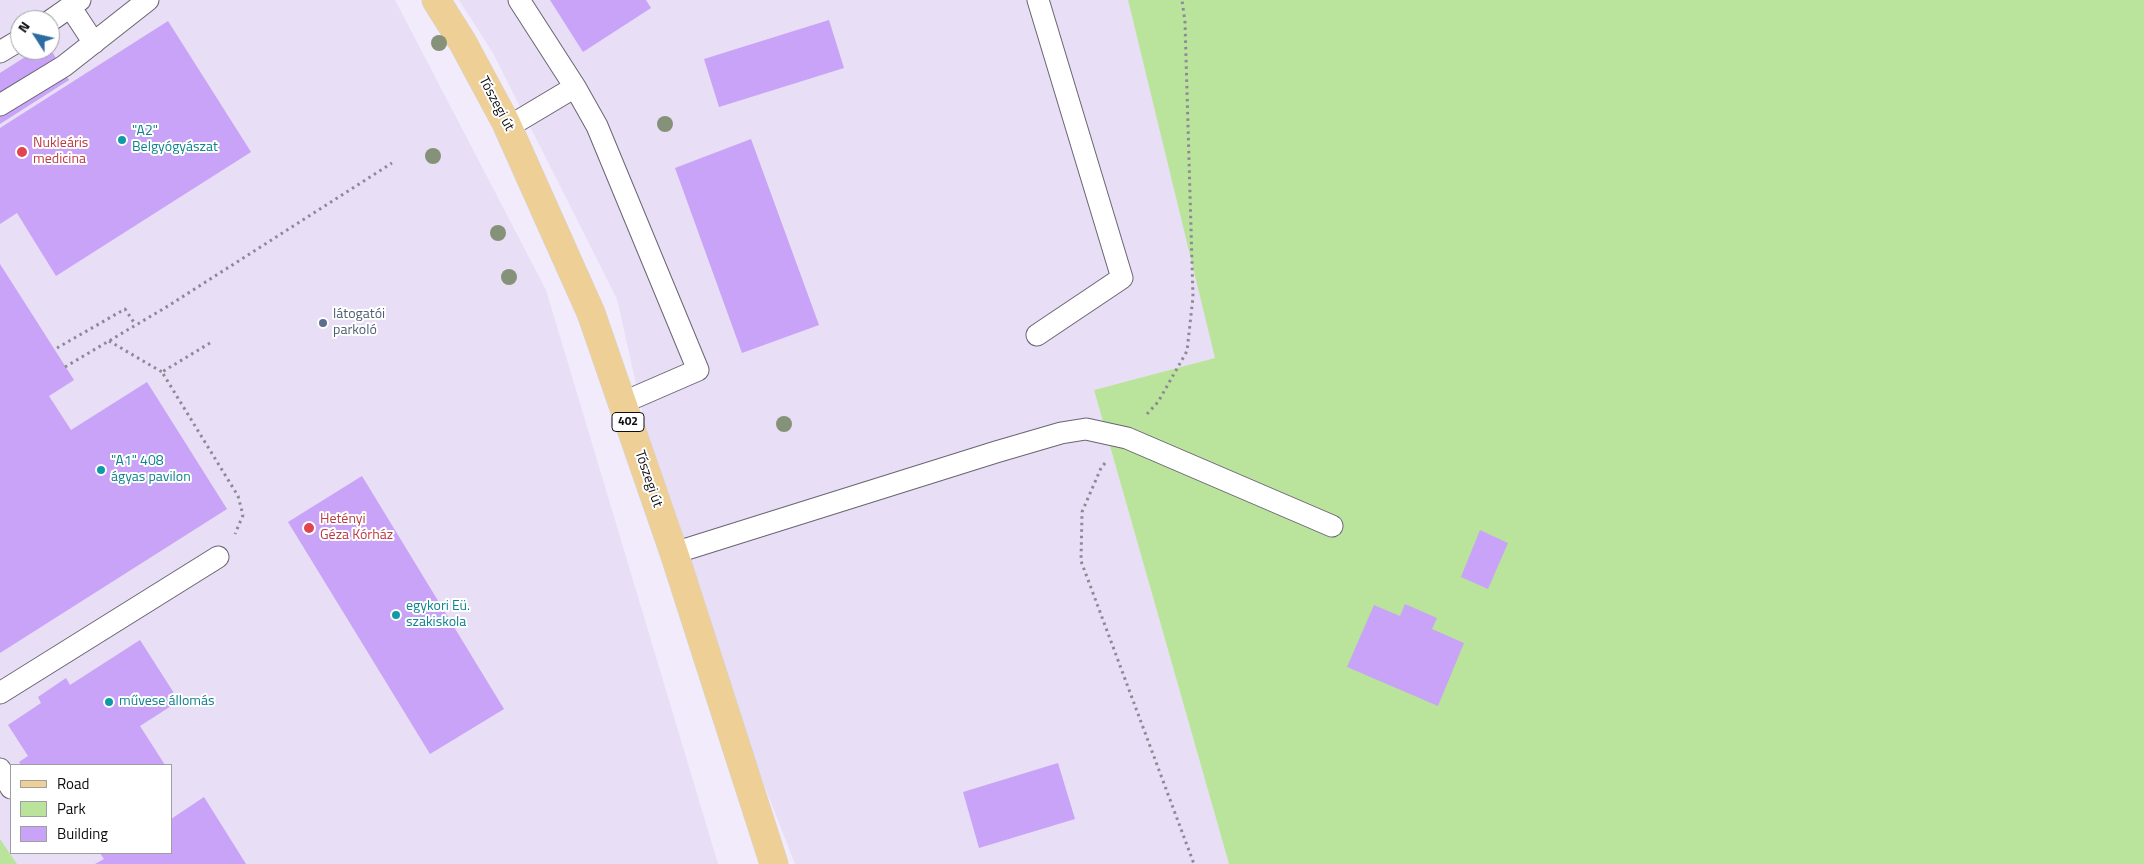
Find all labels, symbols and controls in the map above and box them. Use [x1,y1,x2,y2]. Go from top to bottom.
north arrow [10,10,60,60]
text: N [12,17,35,37]
street label: Tószegi út [475,74,517,134]
place label: "A2" Belgyógyászat [132,124,218,156]
marker: "A2" Belgyógyászat [116,134,128,146]
place label: Nukleáris medicina [33,136,88,168]
marker: Nukleáris medicina [15,145,29,159]
place label: látogatói parkoló [333,307,385,340]
marker: látogatói parkoló [317,317,329,329]
road number: 402 [612,412,644,432]
street label: Tószegi út [630,448,666,510]
place label: "A1" 408 ágyas pavilon [111,454,191,487]
marker: "A1" 408 ágyas pavilon [95,464,107,476]
place label: Hetényi Géza Kórház [320,512,393,544]
marker: Hetényi Géza Kórház [302,521,316,535]
place label: egykori Eü. szakiskola [406,599,470,632]
marker: egykori Eü. szakiskola [390,609,402,621]
place label: művese állomás [119,694,215,710]
marker: művese állomás [103,696,115,708]
legend [10,764,172,854]
text: Road [57,772,89,795]
text: Park [57,797,86,820]
text: Building [57,822,108,845]

